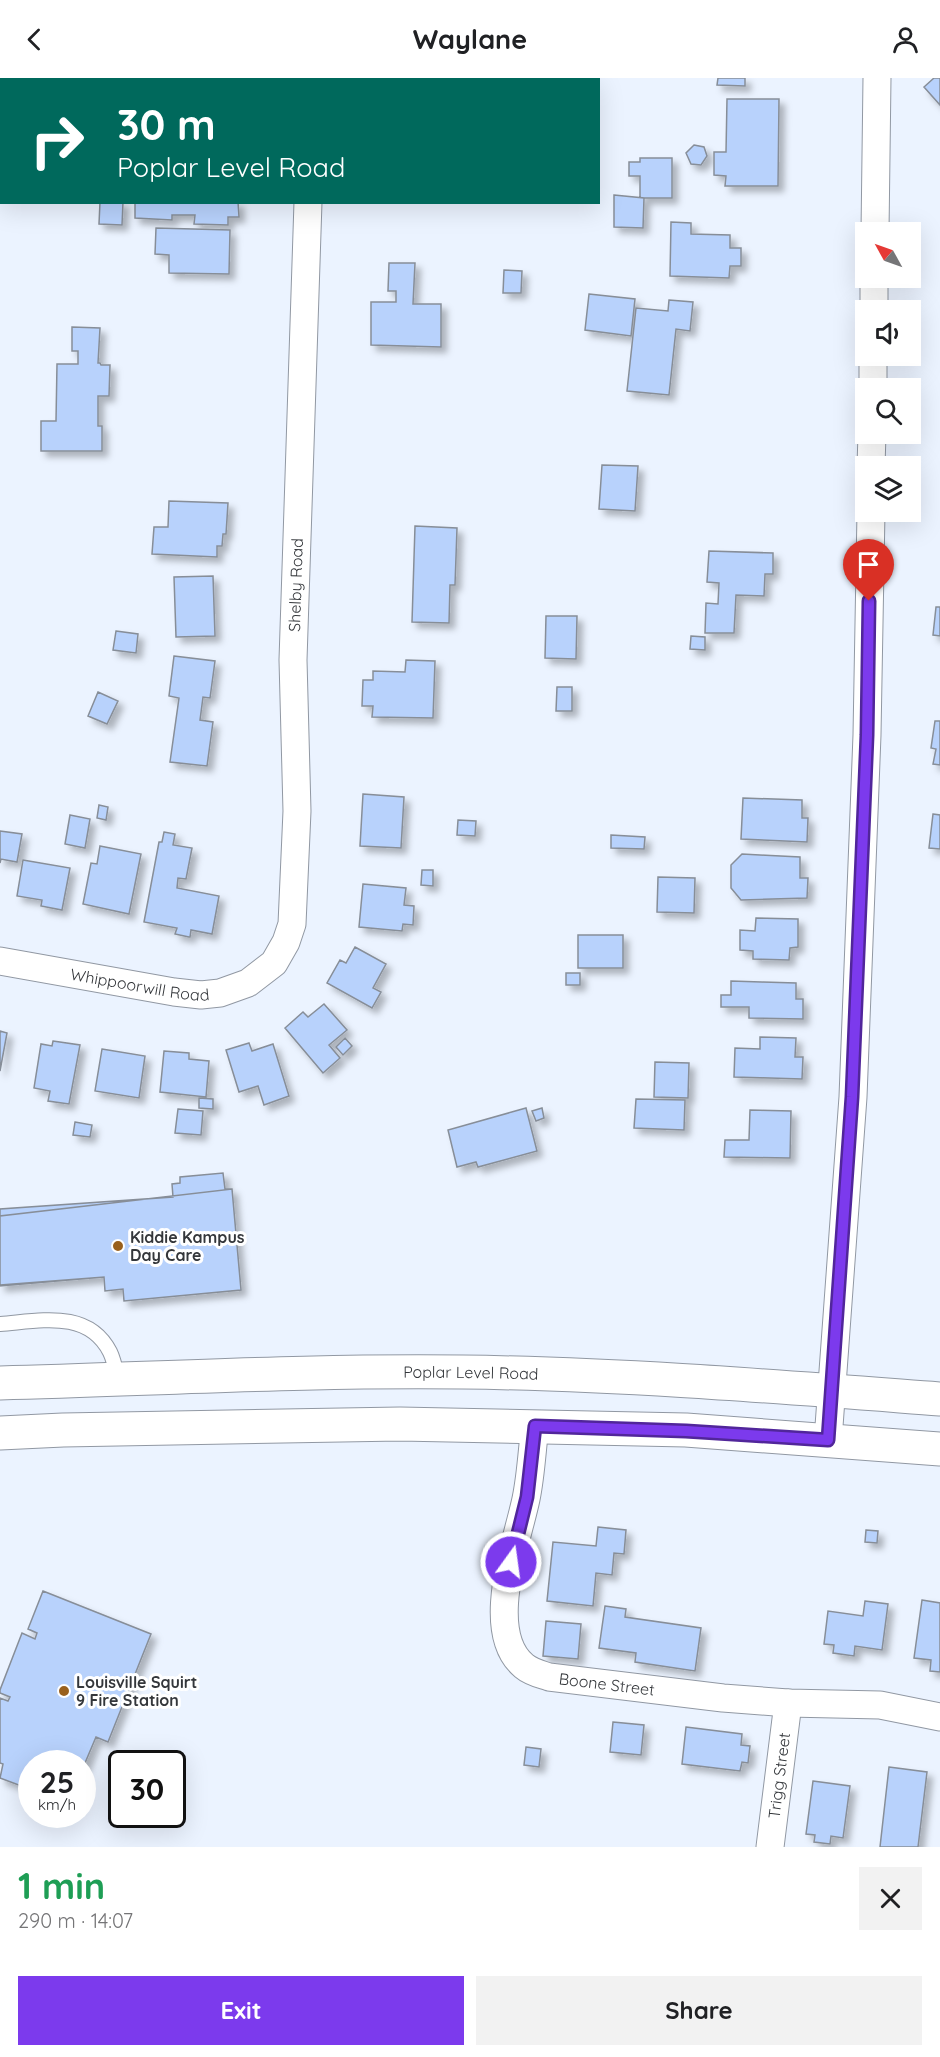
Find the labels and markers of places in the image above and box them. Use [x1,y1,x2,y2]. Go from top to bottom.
pin [843,539,894,601]
place label: Kiddie Kampus Day Care [130,1227,245,1265]
marker: Kiddie Kampus Day Care [111,1239,125,1253]
place label: Louisville Squirt 9 Fire Station [76,1672,197,1710]
marker: Louisville Squirt 9 Fire Station [57,1684,71,1698]

